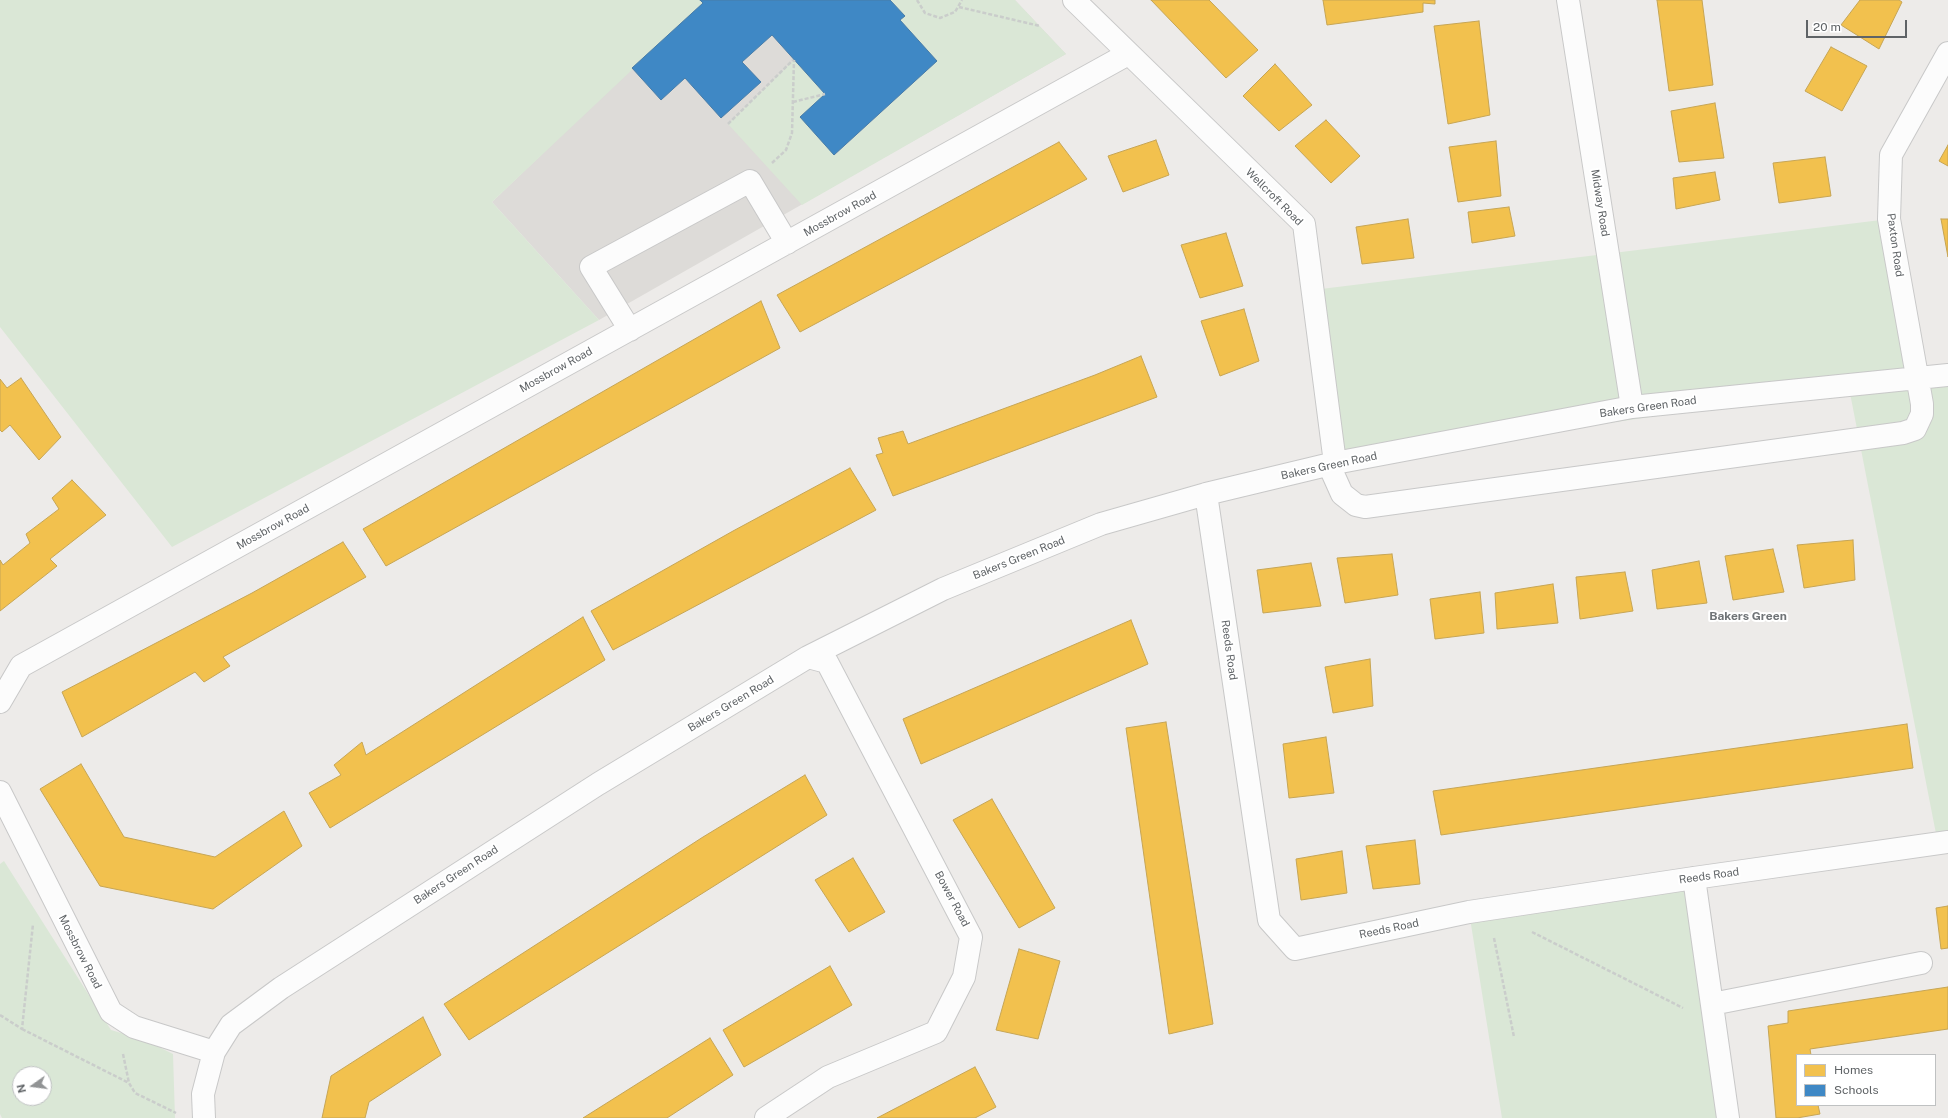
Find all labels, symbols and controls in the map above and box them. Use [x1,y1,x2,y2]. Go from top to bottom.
scale bar [1808,12,1909,38]
text: 20 m [1813,20,1841,34]
street label: Wellcroft Road [1243,166,1305,228]
street label: Midway Road [1588,168,1612,238]
street label: Mossbrow Road [801,189,879,239]
street label: Paxton Road [1884,212,1906,278]
street label: Mossbrow Road [517,345,595,395]
street label: Bakers Green Road [1599,394,1697,420]
street label: Bakers Green Road [1280,449,1378,483]
street label: Mossbrow Road [234,502,312,552]
street label: Bakers Green Road [971,534,1067,582]
district label: Bakers Green [1709,609,1787,623]
street label: Reeds Road [1218,619,1240,681]
street label: Bakers Green Road [686,673,776,735]
street label: Bakers Green Road [411,843,501,907]
street label: Reeds Road [1678,865,1740,887]
street label: Bower Road [932,869,972,929]
street label: Mossbrow Road [56,913,104,991]
street label: Reeds Road [1358,916,1420,942]
legend [1796,1054,1936,1106]
text: Homes [1834,1063,1873,1077]
north arrow [12,1066,52,1106]
text: N [14,1083,28,1094]
text: Schools [1834,1083,1879,1097]

